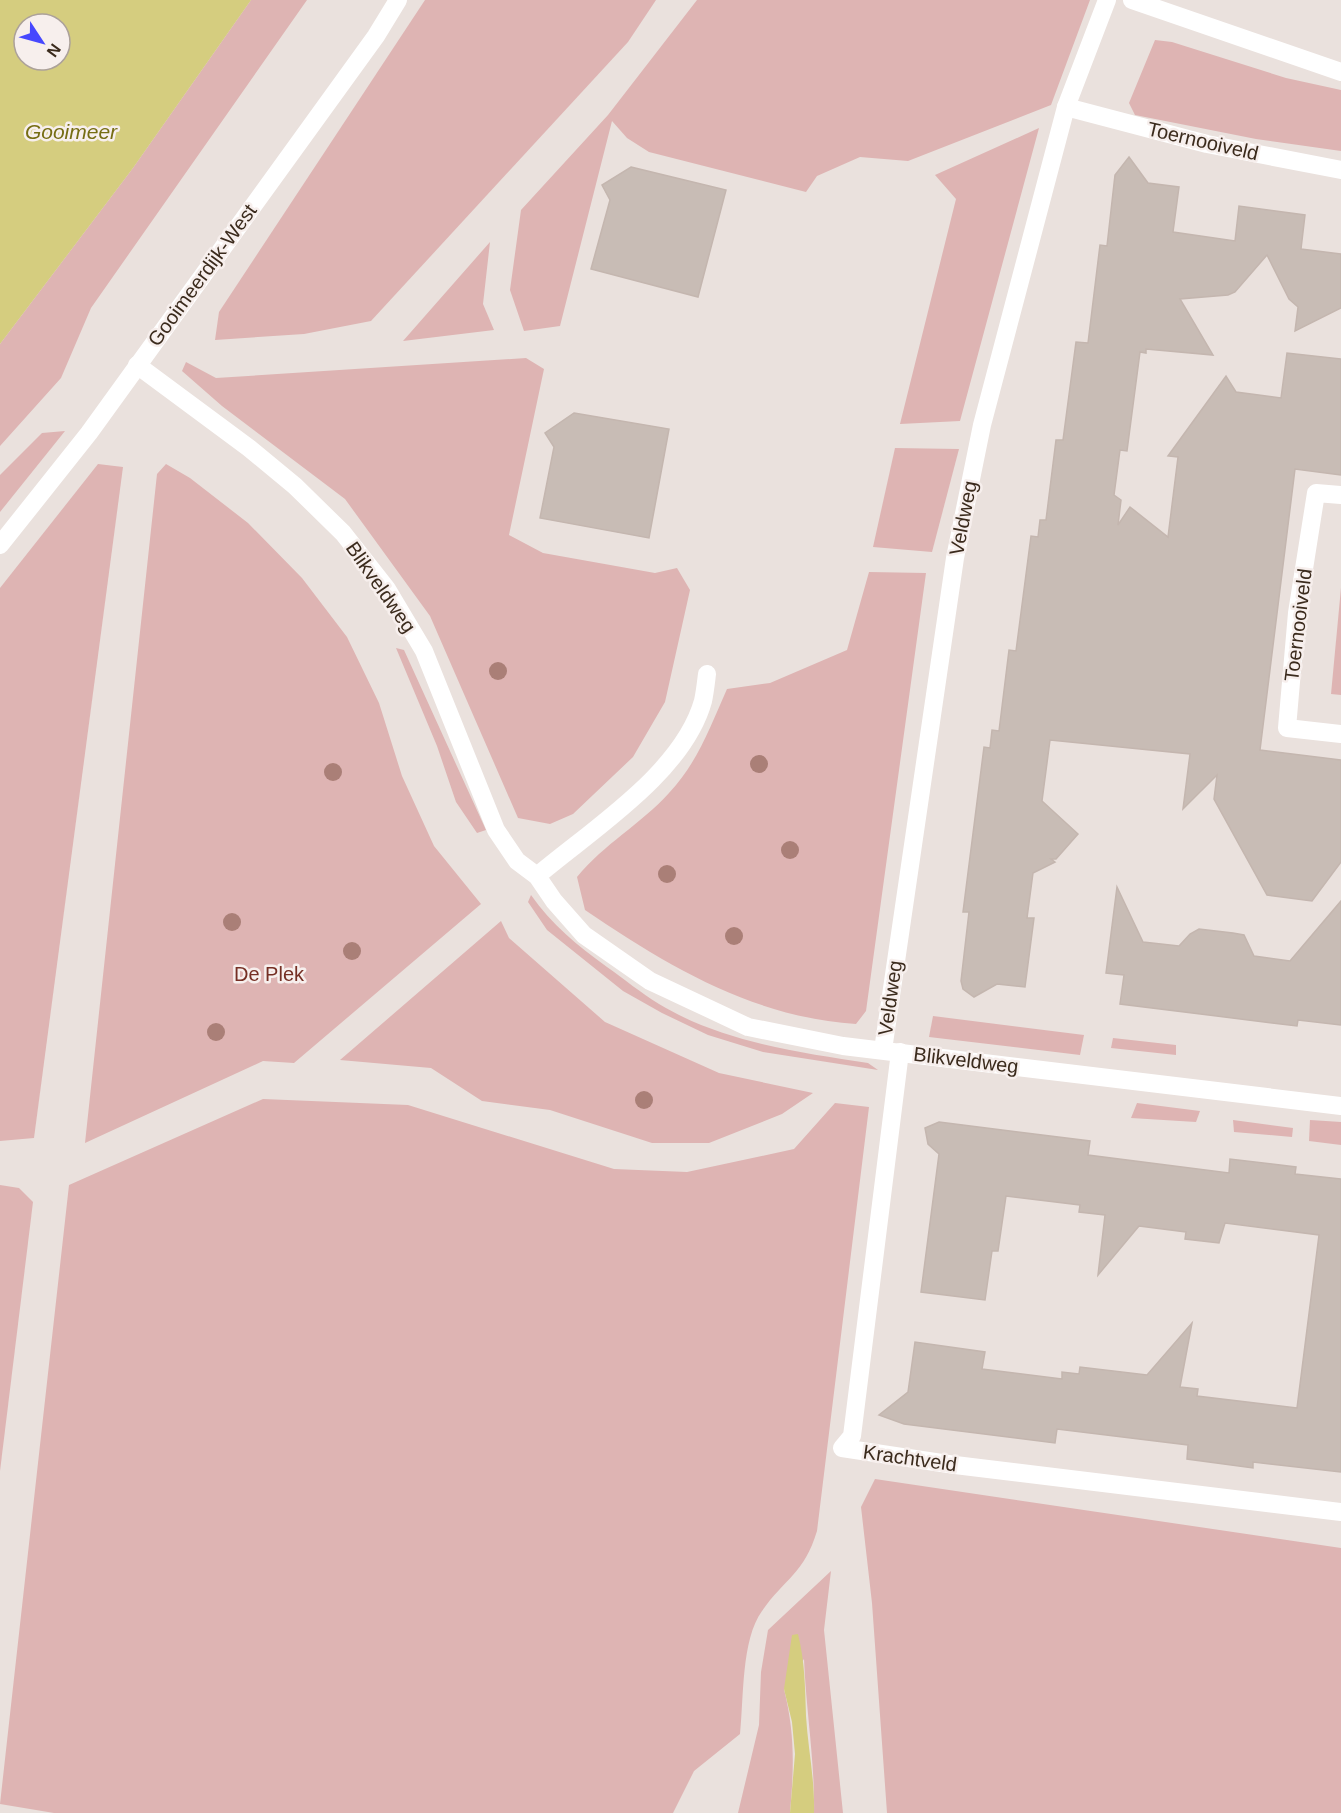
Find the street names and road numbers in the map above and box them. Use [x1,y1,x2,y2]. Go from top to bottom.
street label: Toernooiveld [1145,118,1261,164]
street label: Gooimeerdijk-West [143,200,261,350]
street label: Veldweg [945,479,981,557]
street label: Blikveldweg [342,537,420,637]
street label: Toernooiveld [1280,567,1316,683]
street label: Veldweg [874,959,906,1037]
street label: Blikveldweg [912,1043,1020,1077]
street label: Krachtveld [862,1441,958,1475]

